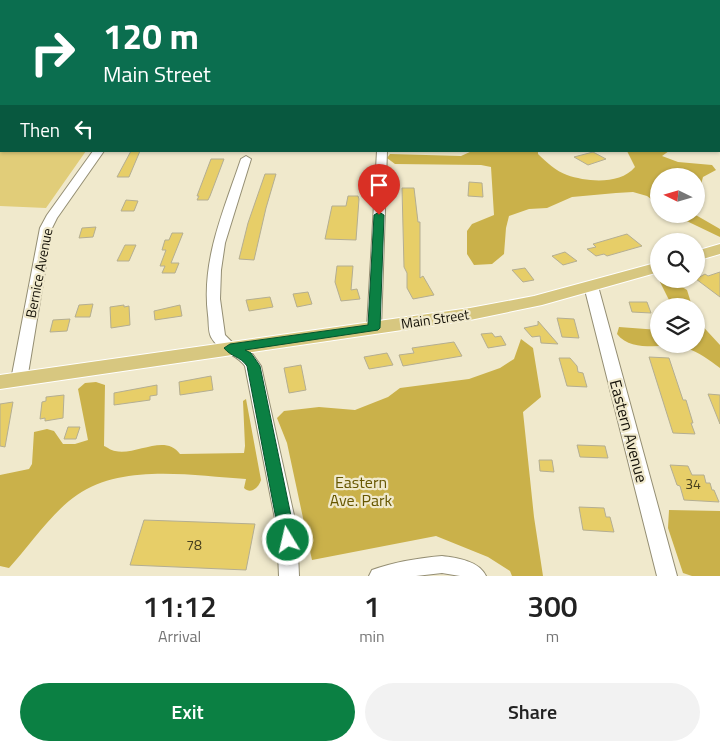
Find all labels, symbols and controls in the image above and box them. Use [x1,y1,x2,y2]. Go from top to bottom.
text: 120 m [103,9,199,63]
icon: right [20,20,85,85]
text: Main Street [103,57,211,91]
text: Then [20,115,60,144]
icon: left [70,115,98,143]
pin [358,164,400,215]
north arrow [650,168,705,222]
map controls [650,168,705,353]
icon: arrive [365,171,393,199]
street label: Bernice Avenue [20,226,58,320]
button: search [650,233,705,288]
button: layers [650,298,705,353]
street label: Main Street [400,303,470,334]
street label: Eastern Avenue [604,377,654,485]
park label: Eastern Ave. Park [330,470,393,512]
house number: 34 [685,473,701,494]
position arrow [261,513,313,565]
house number: 78 [186,534,202,555]
text: 11:12 [142,583,217,629]
text: 1 [364,583,380,629]
text: 300 [527,583,578,629]
text: Arrival [158,624,201,648]
text: min [359,624,385,648]
text: m [546,624,559,648]
button: Exit [20,683,355,741]
button: Share [365,683,700,741]

